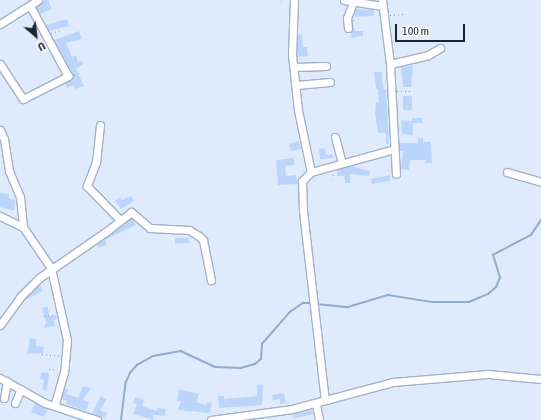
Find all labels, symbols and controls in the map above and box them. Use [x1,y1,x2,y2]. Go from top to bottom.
north arrow [16,16,56,56]
scale bar [397,16,467,42]
text: 100 m [402,24,429,38]
text: U [36,40,47,53]

